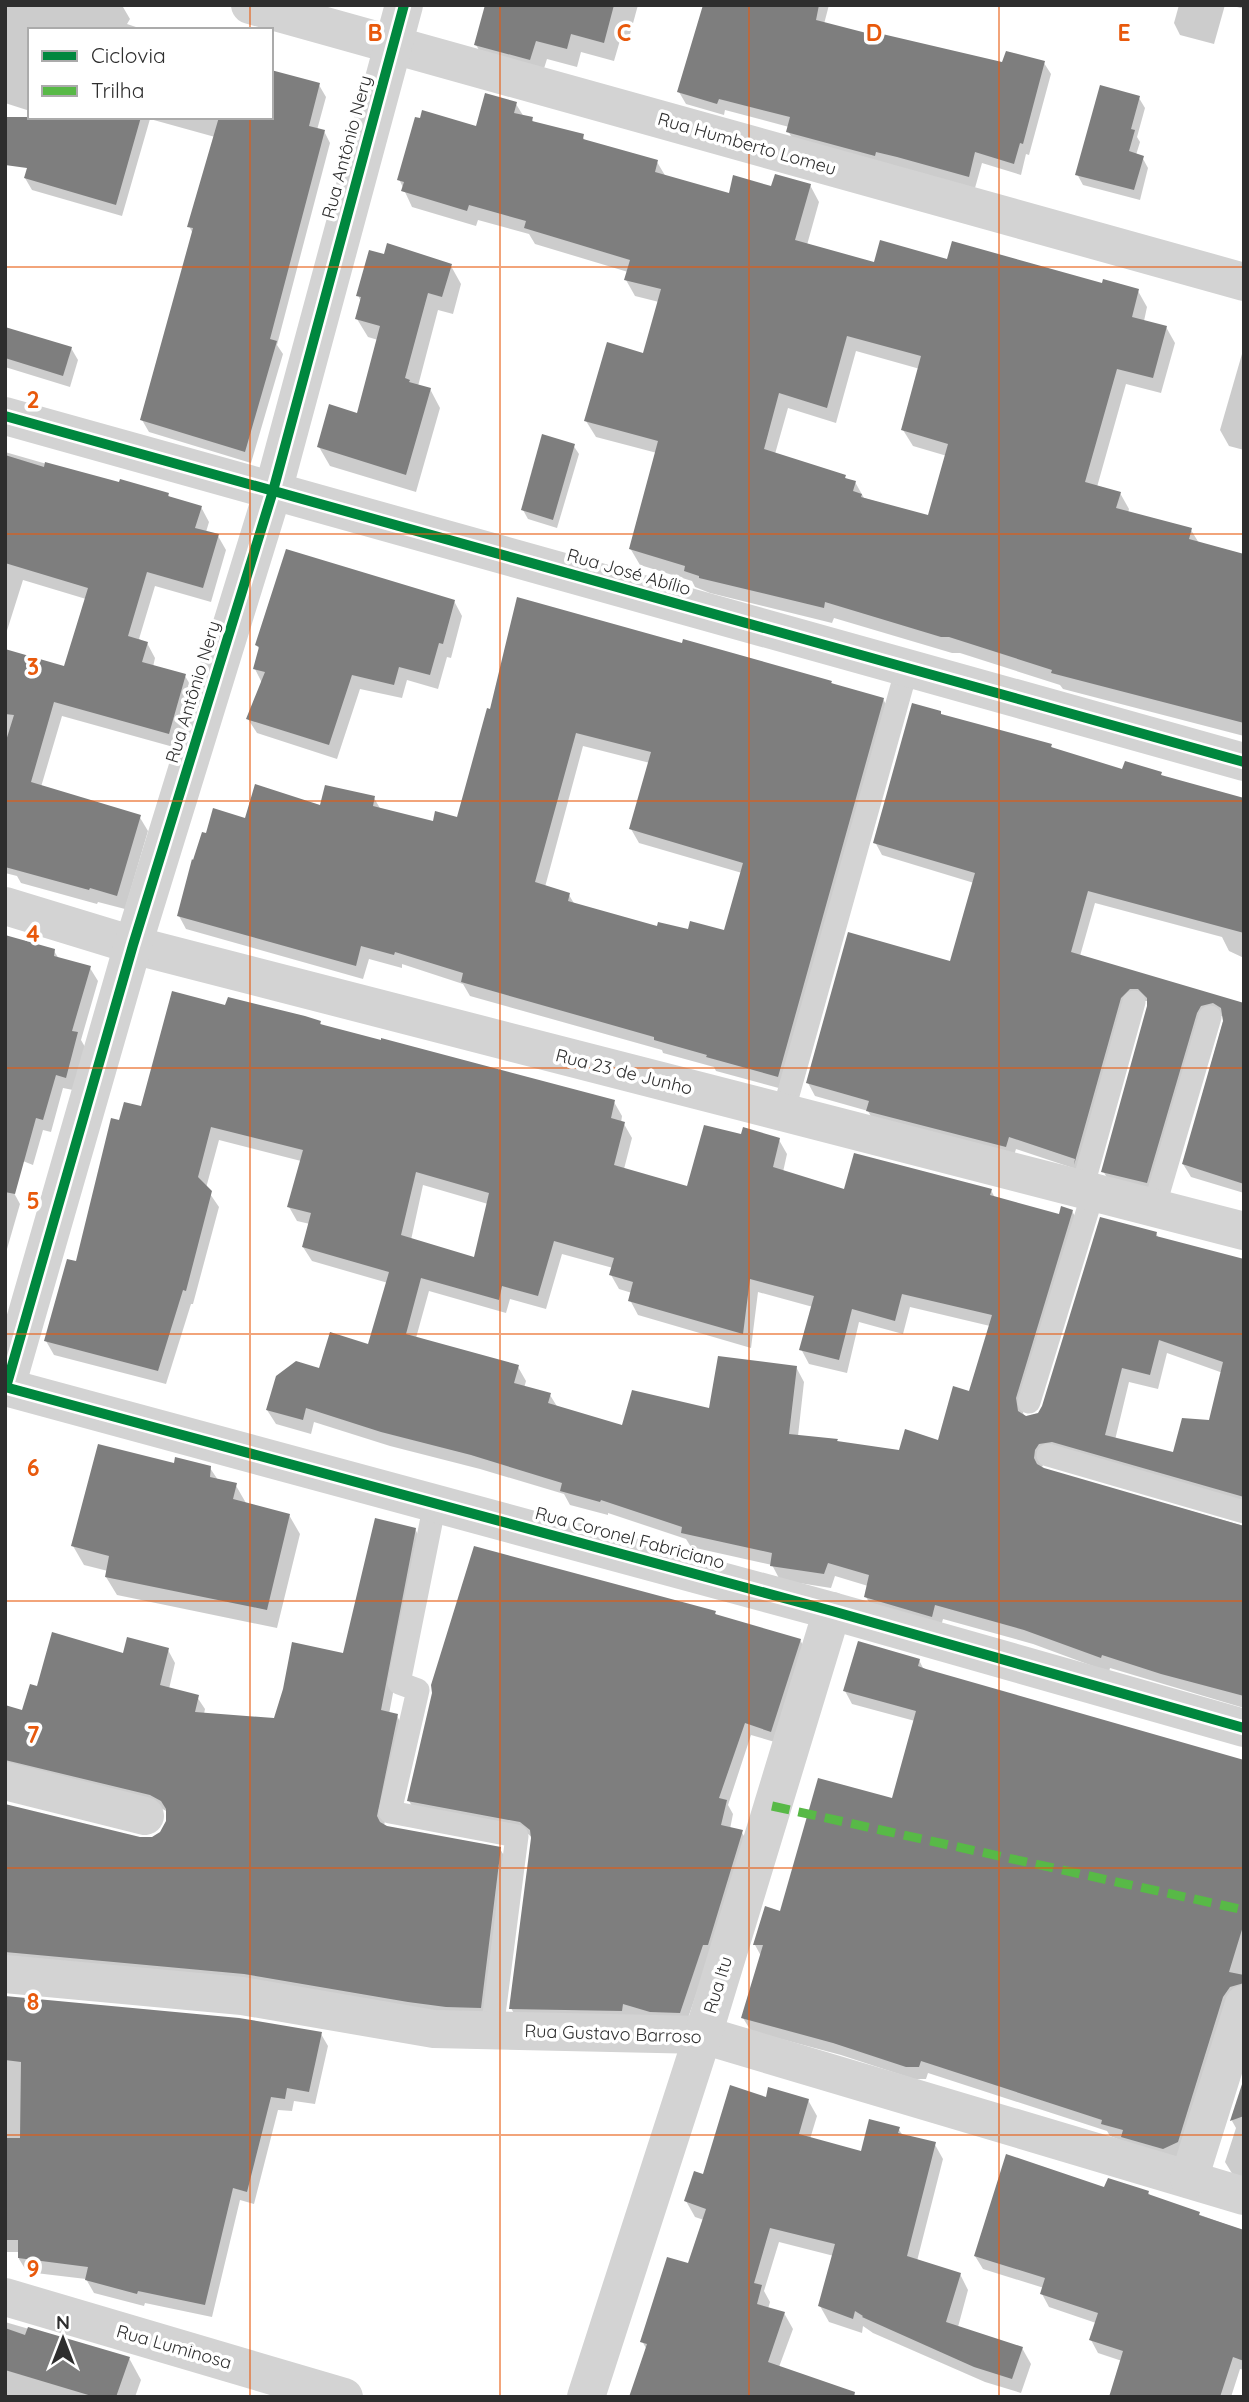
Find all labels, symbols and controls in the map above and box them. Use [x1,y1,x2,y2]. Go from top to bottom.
text: B [367,18,383,47]
text: C [617,18,631,47]
text: D [866,18,882,47]
text: E [1117,18,1131,47]
legend [28,28,273,119]
text: Ciclovia [91,42,166,68]
street label: Rua Antônio Nery [316,73,377,221]
text: Trilha [91,77,145,103]
street label: Rua Humberto Lomeu [655,107,839,180]
text: 2 [26,385,40,414]
street label: Rua José Abílio [564,543,694,600]
street label: Rua Antônio Nery [160,618,225,766]
text: 3 [27,652,39,681]
text: 4 [26,919,40,948]
street label: Rua 23 de Junho [553,1043,695,1100]
text: 5 [26,1186,40,1215]
text: 6 [27,1453,39,1482]
street label: Rua Coronel Fabriciano [533,1501,727,1574]
text: 7 [27,1720,40,1749]
street label: Rua Itu [698,1953,737,2016]
text: 8 [27,1987,39,2016]
street label: Rua Gustavo Barroso [524,2019,702,2048]
text: 9 [26,2254,40,2283]
north arrow [28,2304,98,2374]
text: N [56,2310,70,2334]
street label: Rua Luminosa [114,2319,234,2374]

